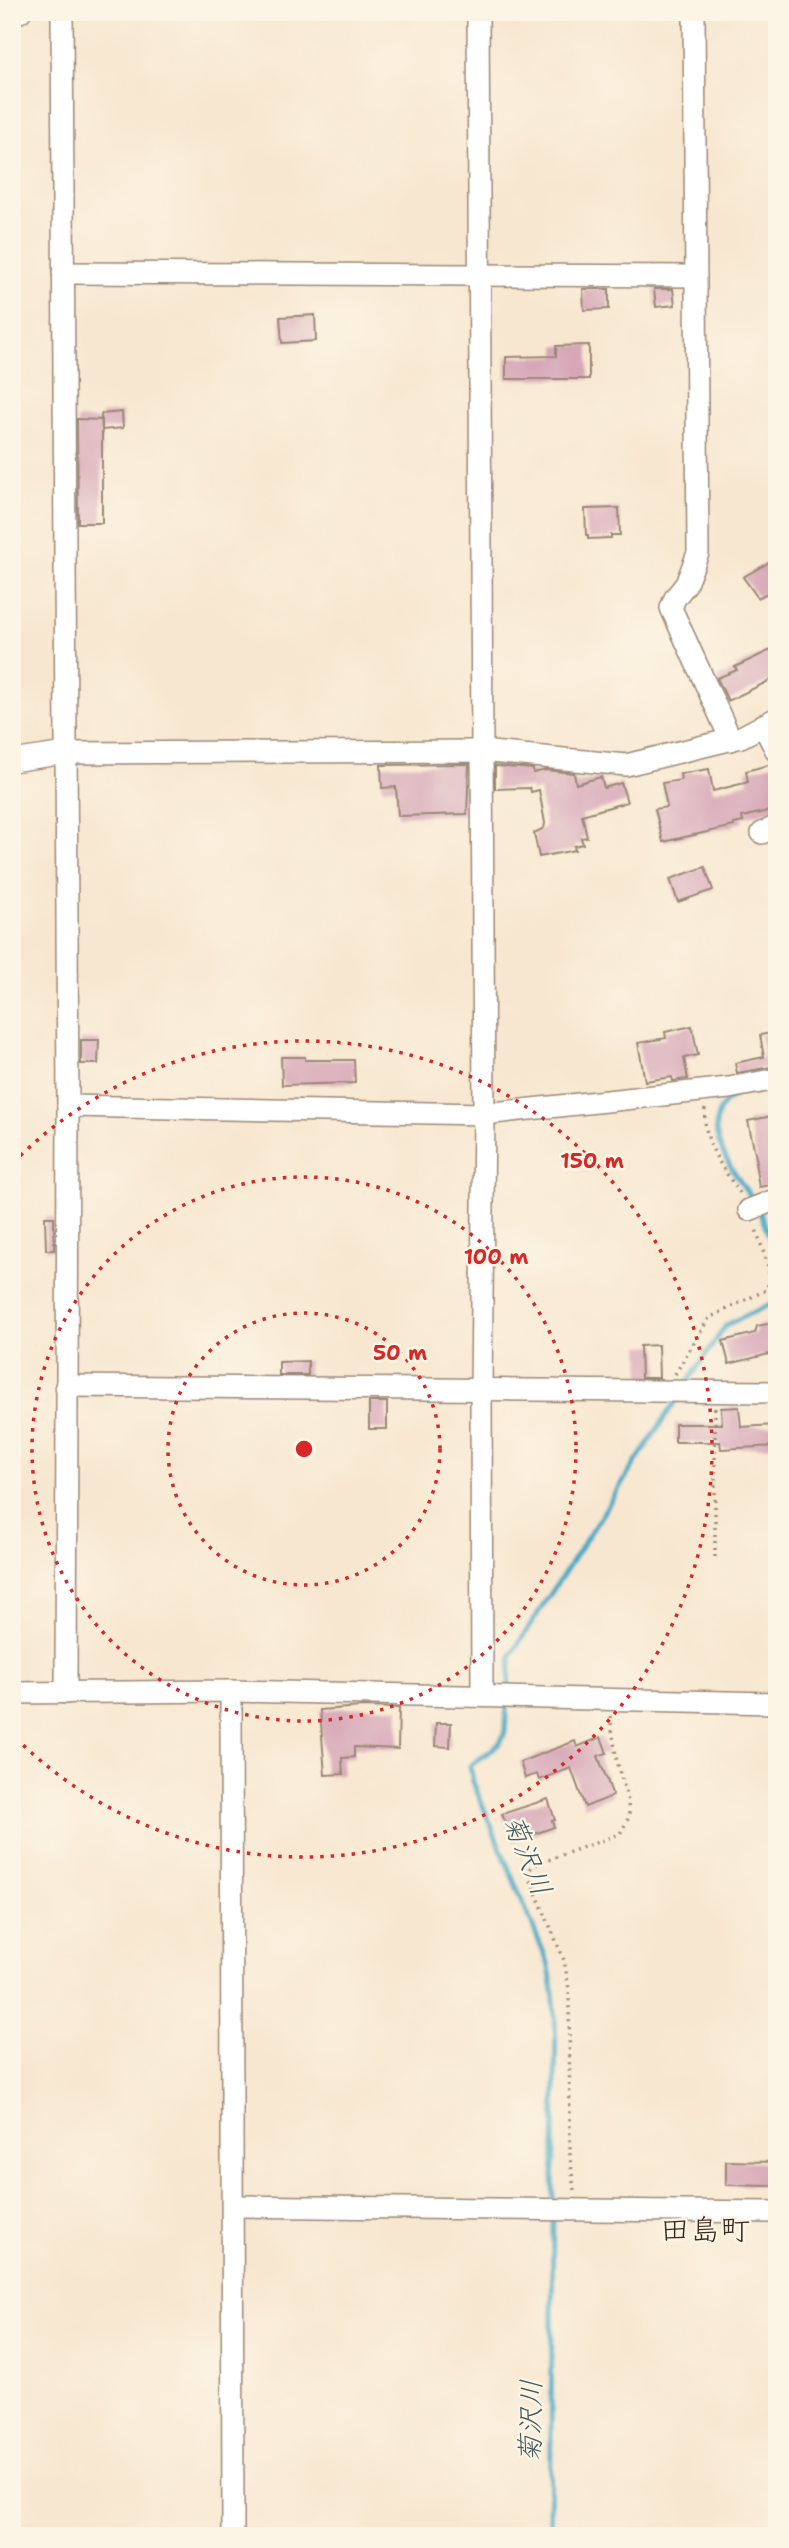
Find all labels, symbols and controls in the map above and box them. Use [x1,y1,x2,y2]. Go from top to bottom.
text: 150 m [560,1147,624,1175]
text: 100 m [464,1243,528,1271]
text: 50 m [373,1339,427,1367]
centre of rings [292,1437,316,1461]
water label: 菊沢川 [495,1809,561,1901]
district label: 田島町 [660,2209,750,2250]
water label: 菊沢川 [510,2379,550,2463]

